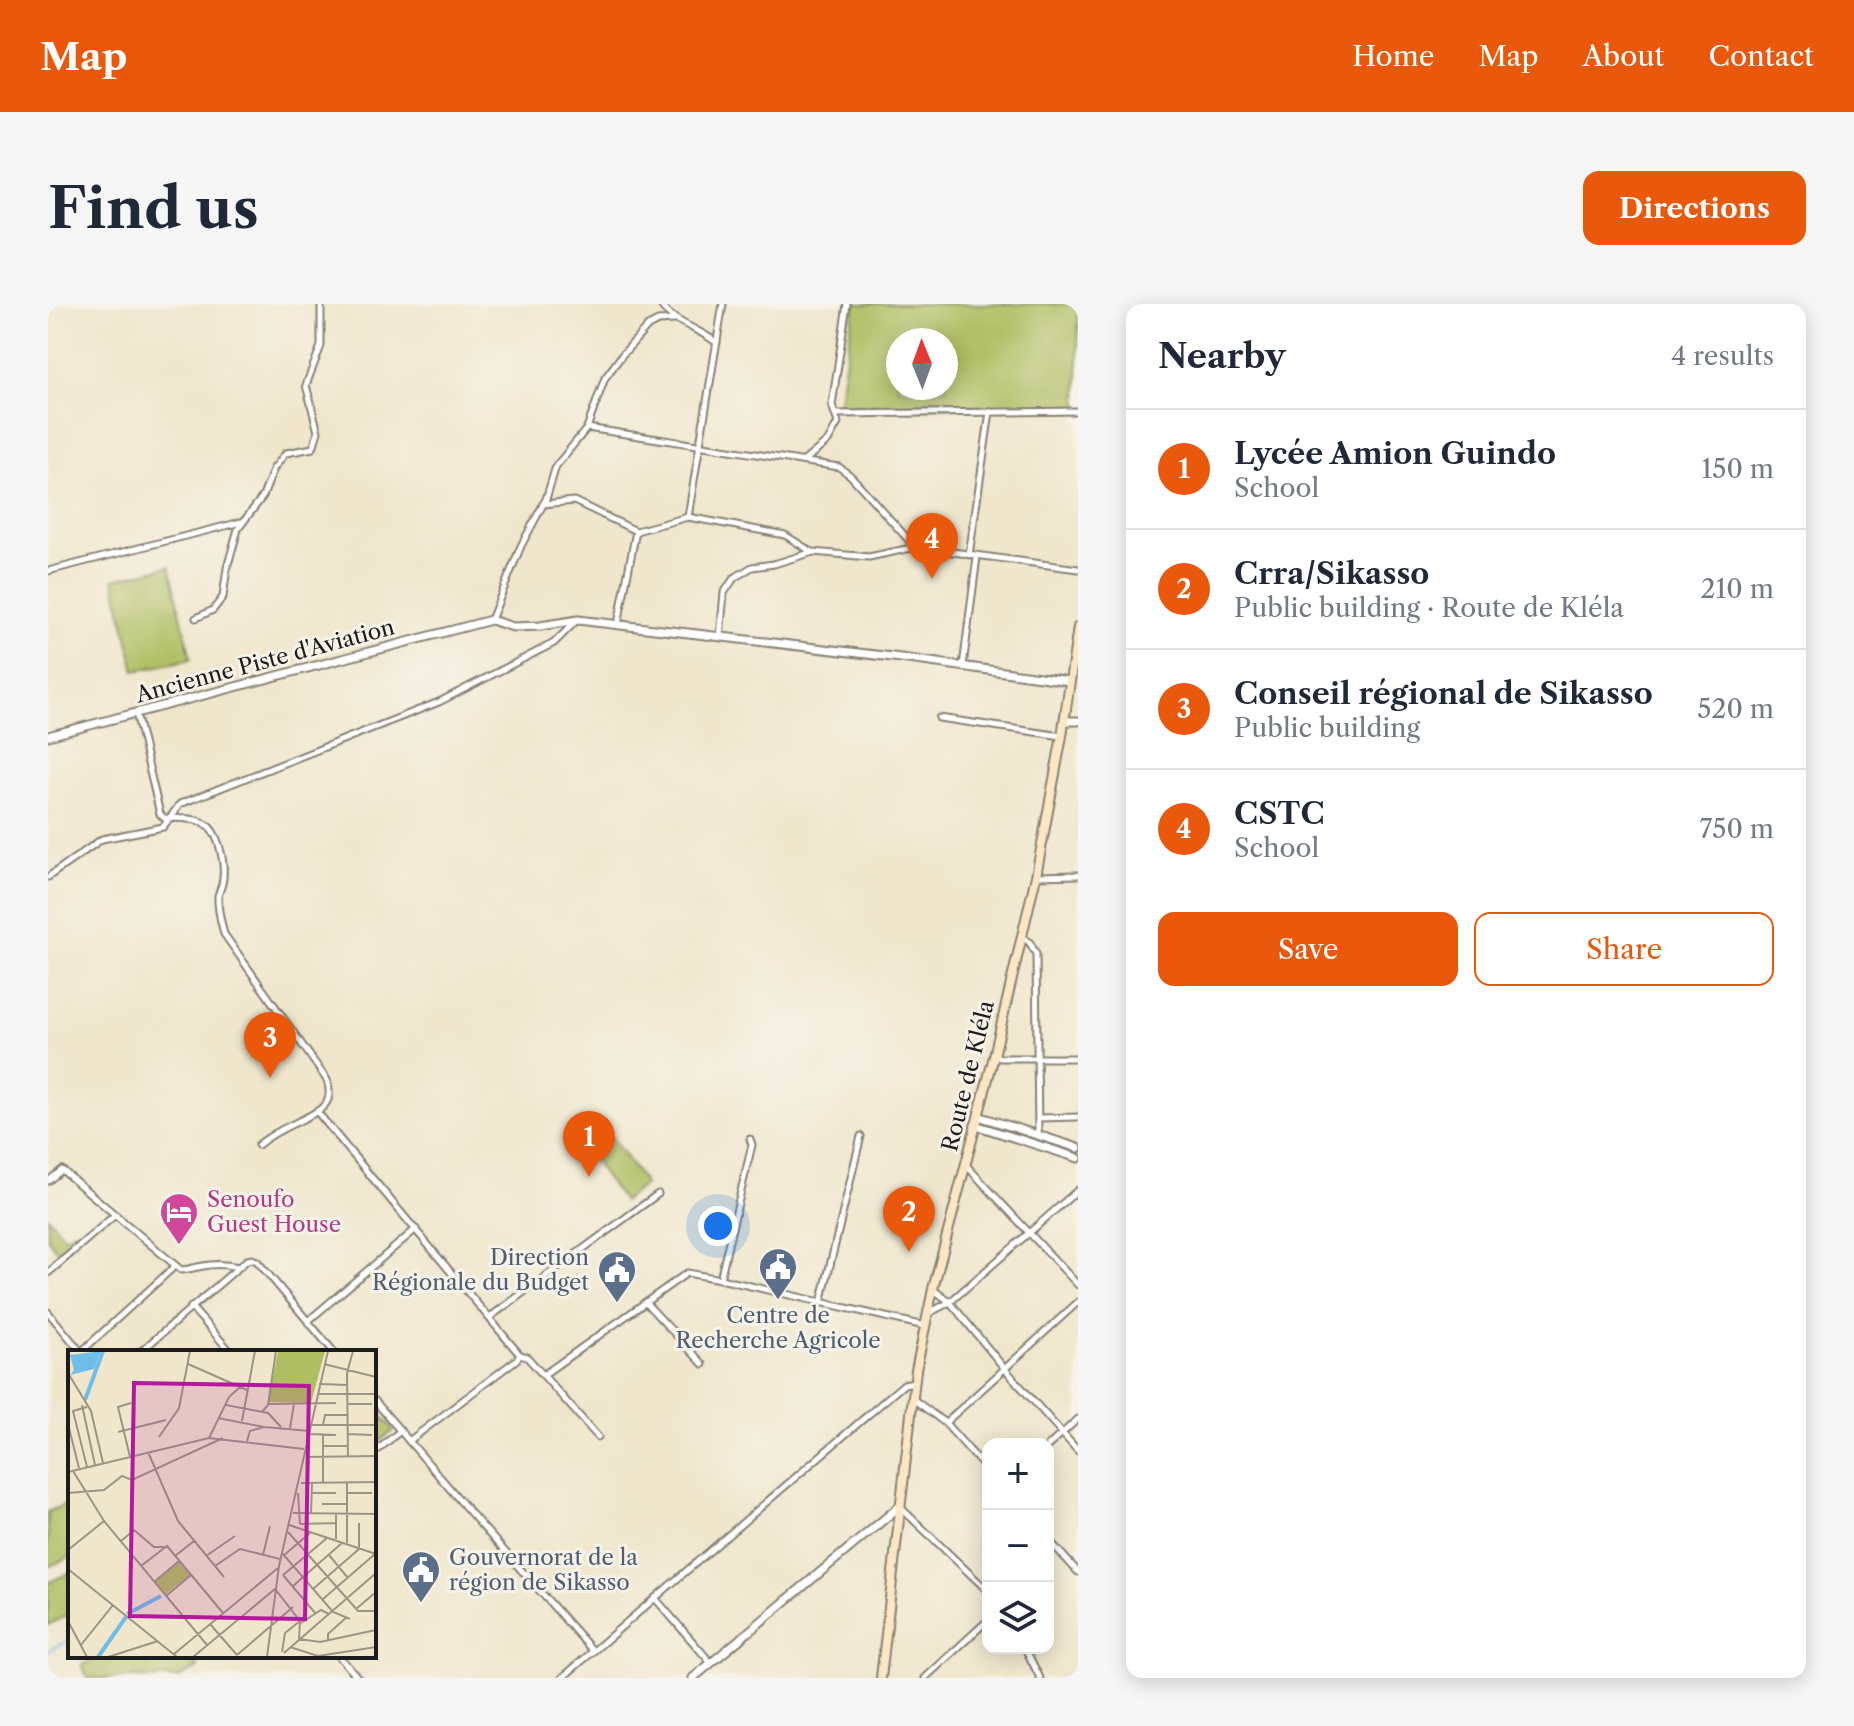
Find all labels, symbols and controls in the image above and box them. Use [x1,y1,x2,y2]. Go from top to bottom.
text: Map [40,33,128,80]
text: Home [1352,39,1434,73]
text: Map [1478,39,1538,73]
text: About [1582,39,1664,73]
text: Contact [1708,39,1814,73]
button: Directions [1583,171,1806,245]
text: Find us [48,174,259,243]
north arrow [886,328,958,400]
text: Nearby [1158,335,1286,377]
text: 4 results [1671,340,1774,372]
text: Lycée Amion Guindo [1234,435,1556,472]
text: 1 [1178,453,1190,485]
text: 150 m [1701,453,1774,485]
text: School [1234,472,1319,504]
pin: 4 [906,513,958,579]
text: Crra/Sikasso [1234,555,1429,592]
text: 2 [1176,573,1192,605]
text: 210 m [1701,573,1774,605]
text: Public building · Route de Kléla [1234,592,1624,624]
street label: Ancienne Piste d'Aviation [132,613,398,709]
text: Conseil régional de Sikasso [1234,675,1653,712]
text: 3 [1177,693,1191,725]
text: 520 m [1697,693,1774,725]
text: Public building [1234,712,1420,744]
text: CSTC [1234,795,1325,832]
text: 4 [1176,813,1192,845]
text: 750 m [1699,813,1774,845]
text: School [1234,832,1319,864]
button: Save [1158,912,1458,986]
button: Share [1474,912,1774,986]
street label: Route de Kléla [936,997,1000,1154]
pin: 3 [244,1012,296,1078]
pin: 1 [563,1111,615,1177]
place label: Senoufo Guest House [207,1186,341,1238]
pin: 2 [883,1186,935,1252]
hotel icon: Senoufo Guest House [158,1191,200,1246]
your location [698,1206,738,1246]
place label: Direction Régionale du Budget [372,1244,589,1296]
public building icon: Centre de Recherche Agricole [757,1246,799,1301]
public building icon: Direction Régionale du Budget [596,1249,638,1304]
place label: Centre de Recherche Agricole [675,1302,881,1354]
inset map [68,1350,376,1658]
map controls [982,1438,1054,1654]
button: + [982,1438,1054,1510]
button: − [982,1510,1054,1582]
place label: Gouvernorat de la région de Sikasso [449,1544,638,1596]
public building icon: Gouvernorat de la région de Sikasso [400,1549,442,1604]
button: layers [982,1582,1054,1654]

